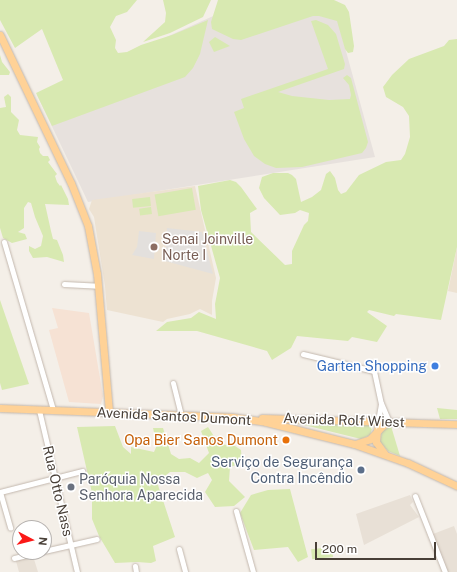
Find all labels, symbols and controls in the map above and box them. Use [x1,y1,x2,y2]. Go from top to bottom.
place label: Senai Joinville Norte I [162,231,253,264]
marker: Senai Joinville Norte I [149,242,159,252]
place label: Garten Shopping [317,358,427,374]
marker: Garten Shopping [430,361,440,371]
street label: Avenida Santos Dumont [96,404,252,428]
street label: Avenida Rolf Wiest [283,409,405,431]
place label: Opa Bier Sanos Dumont [124,432,278,448]
marker: Opa Bier Sanos Dumont [281,435,291,445]
street label: Rua Otto Nass [39,444,77,538]
place label: Serviço de Segurança Contra Incêndio [211,454,353,486]
marker: Serviço de Segurança Contra Incêndio [356,465,366,475]
place label: Paróquia Nossa Senhora Aparecida [79,471,203,504]
marker: Paróquia Nossa Senhora Aparecida [66,482,76,492]
north arrow [12,520,52,560]
scale bar [317,534,438,560]
text: N [36,536,49,546]
text: 200 m [322,542,357,556]

